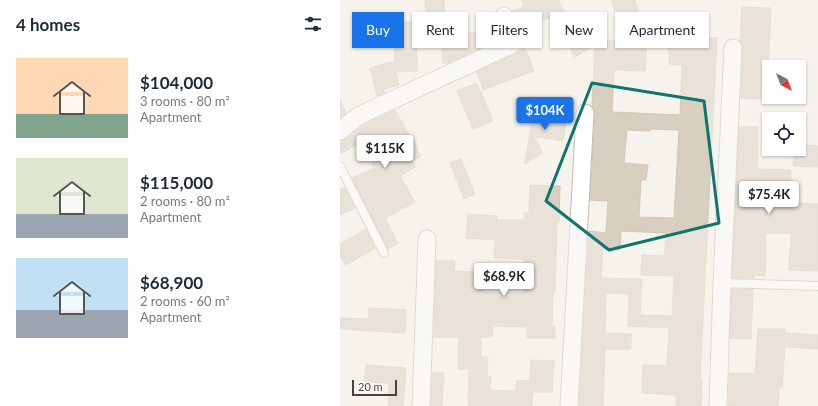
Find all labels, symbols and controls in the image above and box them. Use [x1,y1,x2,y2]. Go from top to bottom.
chip: Buy [352,12,404,48]
chip: Rent [412,12,468,48]
chip: Filters [476,12,542,48]
chip: New [550,12,607,48]
chip: Apartment [615,12,709,48]
icon: filters [302,13,324,35]
text: 4 homes [16,14,80,35]
north arrow [762,60,806,104]
map controls [762,60,806,156]
text: $104,000 [140,72,213,93]
icon: home [48,74,96,122]
text: 3 rooms · 80 m² [140,93,230,109]
pin: $104K [517,97,573,131]
text: $104K [525,102,565,118]
text: Apartment [140,109,201,125]
button: locate [762,112,806,156]
pin: $115K [357,135,413,169]
text: $115K [365,140,405,156]
text: $115,000 [140,172,213,193]
icon: home [48,174,96,222]
pin: $75.4K [736,181,802,215]
text: $75.4K [748,186,790,202]
text: 2 rooms · 80 m² [140,193,230,209]
text: Apartment [140,209,201,225]
pin: $68.9K [471,263,537,297]
text: $68.9K [483,268,525,284]
text: $68,900 [140,272,203,293]
icon: home [48,274,96,322]
text: 2 rooms · 60 m² [140,293,230,309]
text: Apartment [140,309,201,325]
scale bar [352,378,397,397]
text: 20 m [358,380,383,393]

